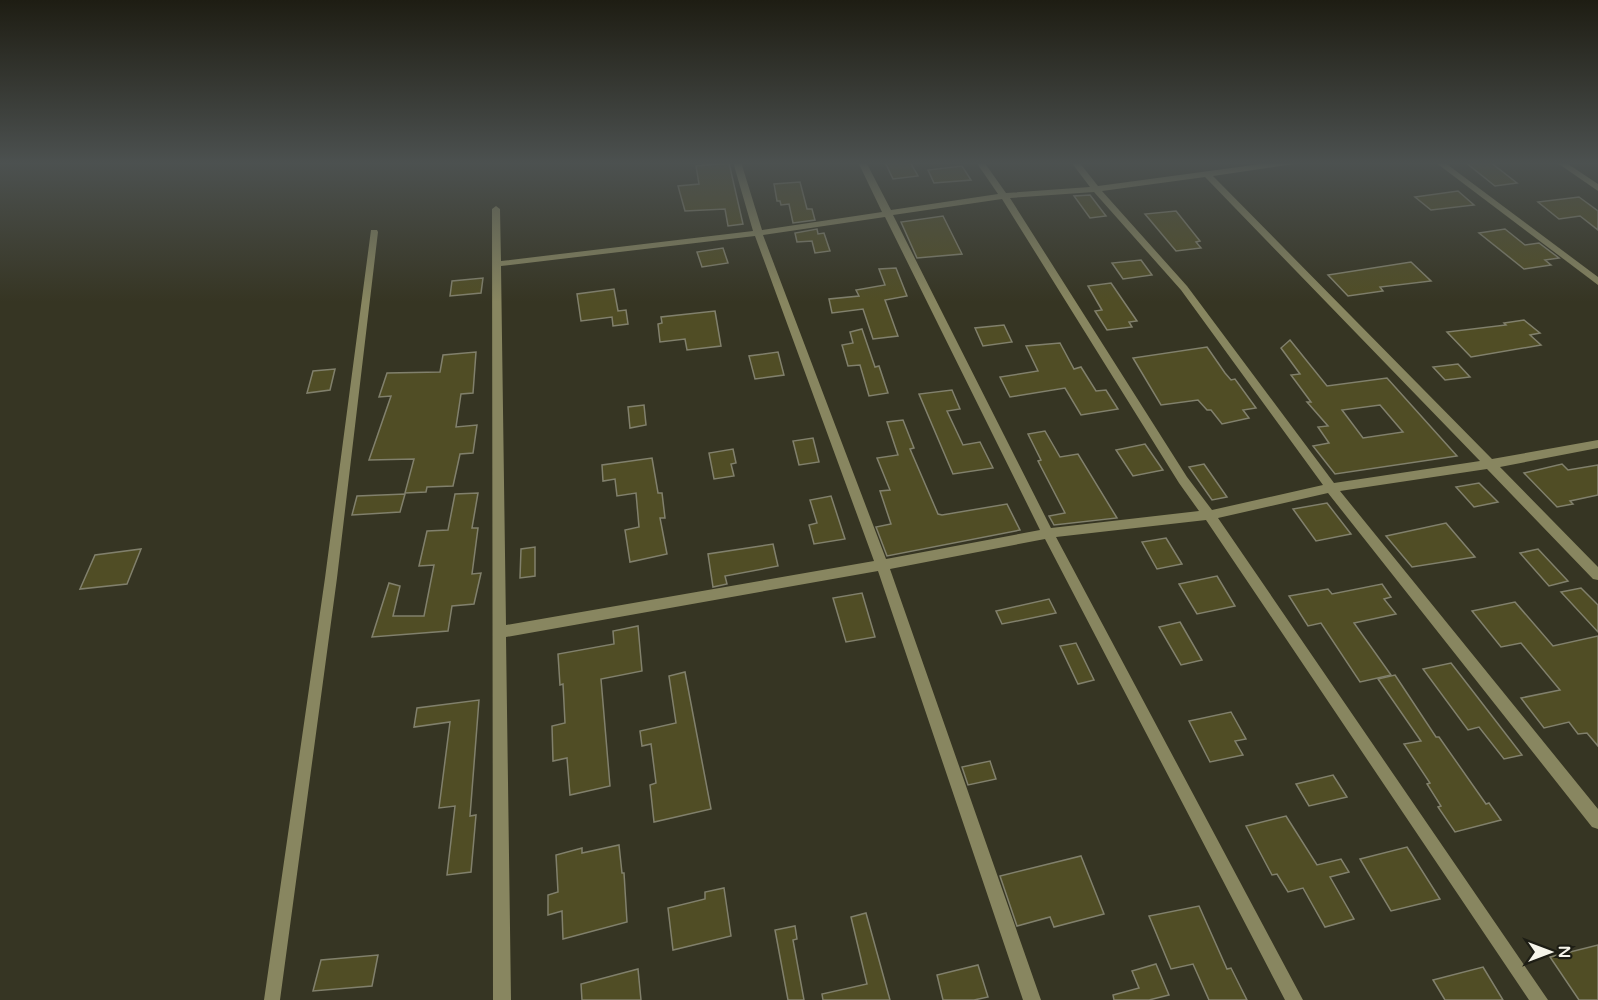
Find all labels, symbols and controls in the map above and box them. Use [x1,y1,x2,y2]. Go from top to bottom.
north arrow [1520,922,1580,982]
text: N [1554,946,1574,958]

